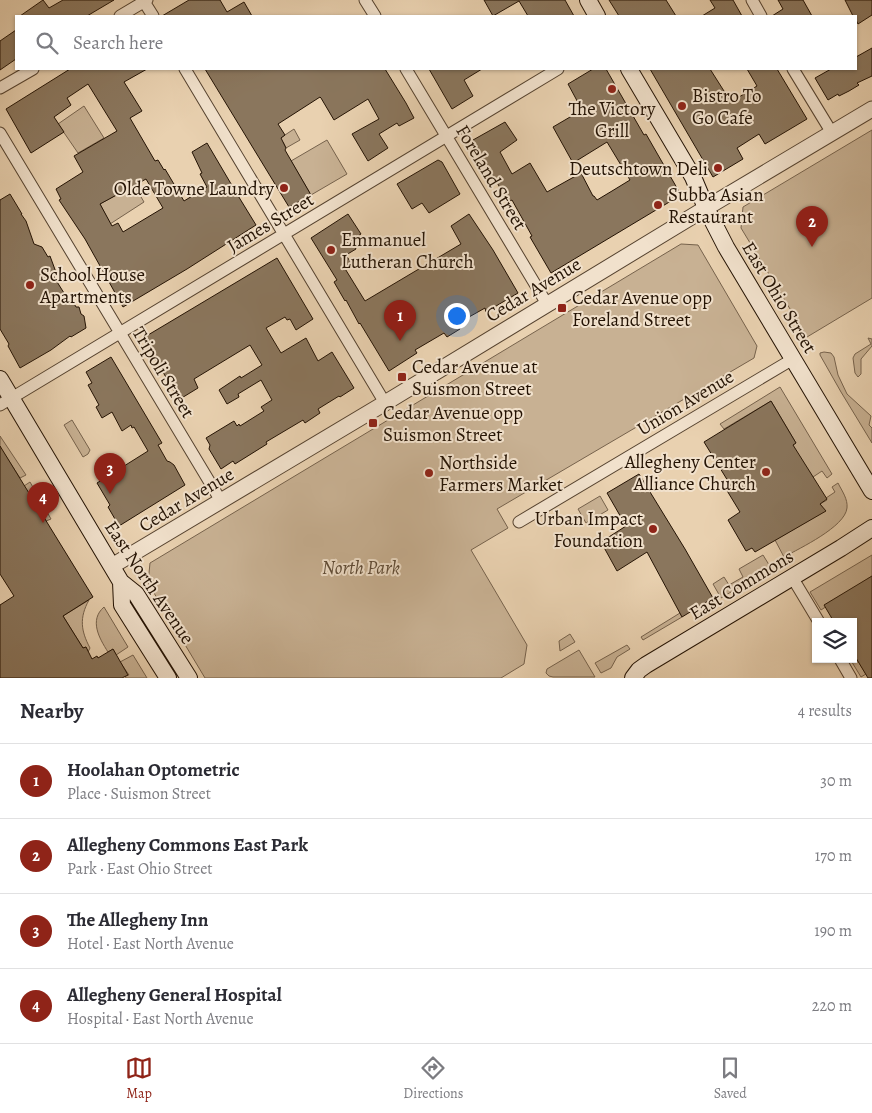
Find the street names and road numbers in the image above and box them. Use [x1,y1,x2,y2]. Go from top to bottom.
street label: Foreland Street [449,120,533,235]
street label: James Street [222,187,319,259]
street label: East Ohio Street [736,237,823,358]
street label: Cedar Avenue [481,251,586,328]
street label: Tripoli Street [126,322,201,423]
street label: Union Avenue [632,364,739,442]
street label: Cedar Avenue [134,461,239,538]
street label: East North Avenue [98,516,200,650]
street label: East Commons [684,543,799,626]

